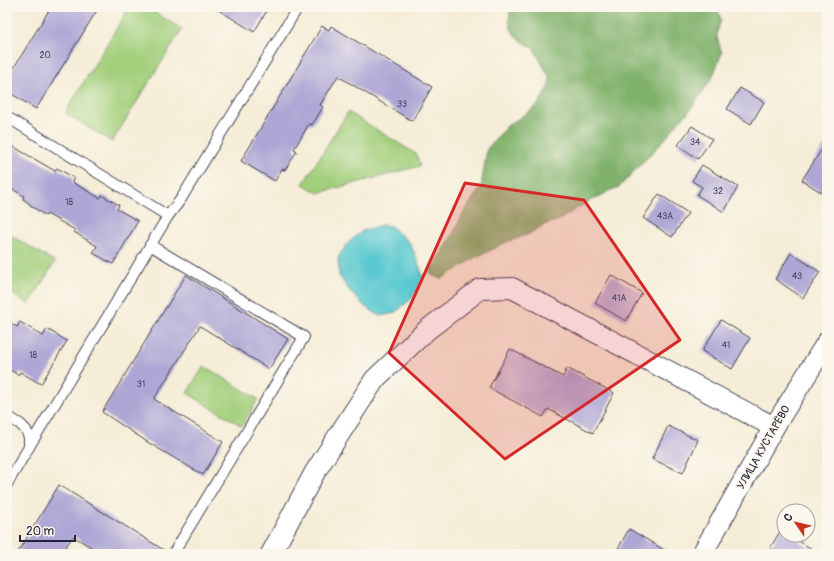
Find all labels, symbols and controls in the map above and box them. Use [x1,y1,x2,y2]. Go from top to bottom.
house number: 20 [39,50,51,61]
house number: 33 [397,99,407,110]
house number: 34 [690,137,701,148]
house number: 32 [713,186,723,197]
house number: 18 [65,197,73,208]
house number: 43А [657,211,673,222]
house number: 43 [792,271,802,282]
house number: 41А [612,293,626,304]
house number: 41 [722,340,730,351]
house number: 18 [29,350,37,361]
house number: 31 [137,379,145,390]
street label: УЛИЦА КУСТАРЁВО [734,403,793,491]
north arrow [776,503,816,543]
text: С [781,511,796,524]
scale bar [20,517,75,543]
text: 20 m [26,524,55,539]

